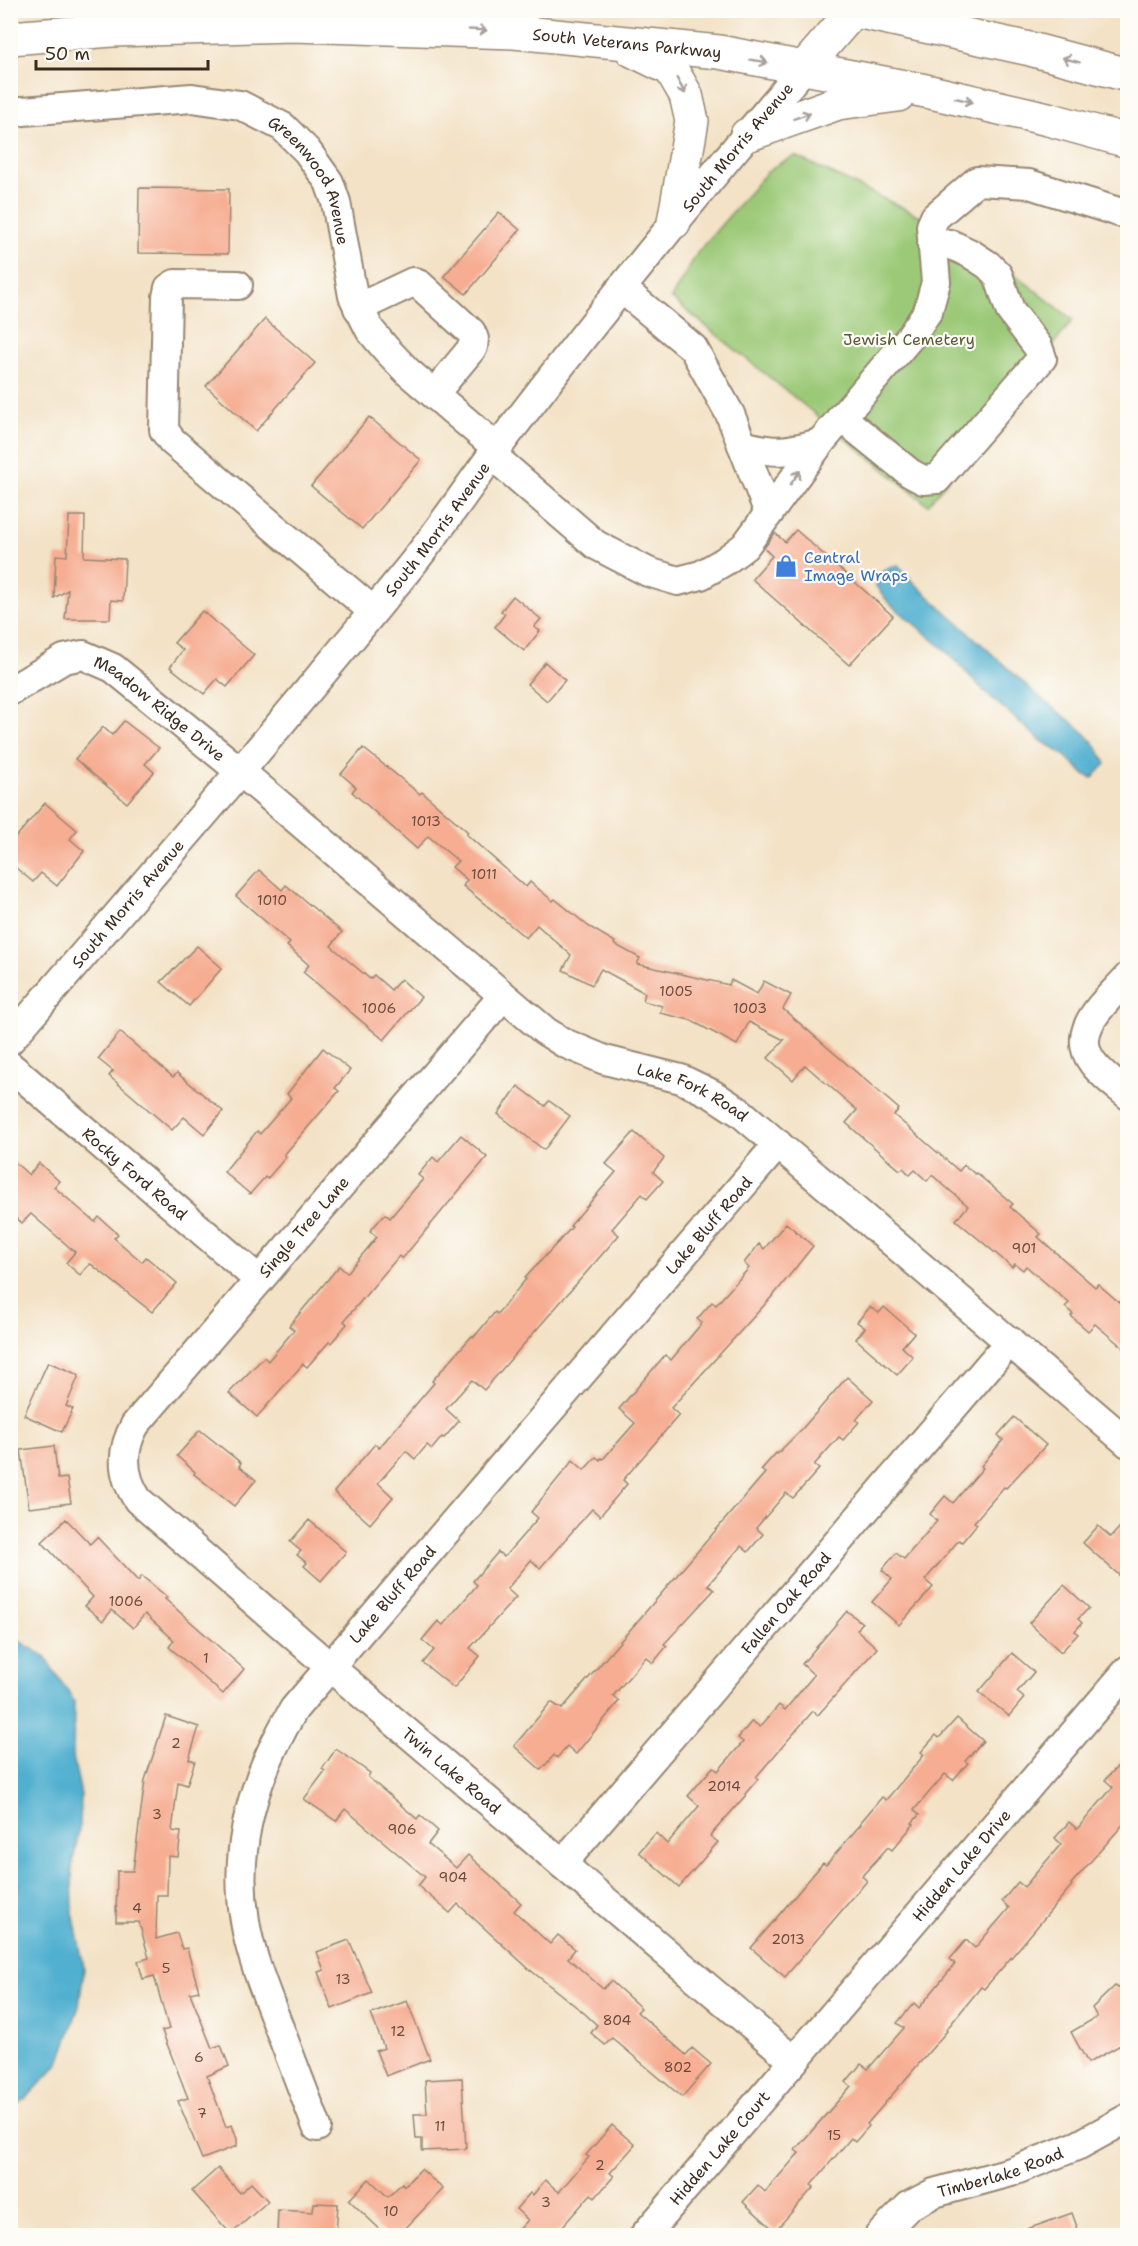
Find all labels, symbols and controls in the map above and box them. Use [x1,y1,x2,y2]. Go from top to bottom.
street label: South Veterans Parkway [532,23,722,63]
one-way arrow [467,24,487,35]
scale bar [36,33,208,71]
text: 50 m [45,42,90,66]
one-way arrow [1062,53,1081,65]
one-way arrow [748,55,768,66]
one-way arrow [675,77,687,94]
street label: South Morris Avenue [677,78,798,216]
one-way arrow [954,95,974,106]
one-way arrow [792,109,811,120]
street label: Greenwood Avenue [265,111,354,246]
park label: Jewish Cemetery [843,329,975,350]
street label: South Morris Avenue [380,458,494,601]
one-way arrow [788,470,801,486]
place label: Central Image Wraps [804,547,908,586]
shop icon: Central Image Wraps [773,553,799,579]
street label: Meadow Ridge Drive [91,651,230,766]
house number: 1013 [411,812,441,830]
street label: South Morris Avenue [66,835,188,972]
house number: 1011 [471,865,497,883]
house number: 1010 [257,891,287,909]
house number: 1005 [659,982,693,1000]
house number: 1006 [362,999,396,1017]
house number: 1003 [733,999,767,1017]
street label: Lake Fork Road [635,1058,753,1126]
street label: Rocky Ford Road [78,1123,192,1225]
street label: Single Tree Lane [254,1172,354,1282]
street label: Lake Bluff Road [661,1172,756,1279]
house number: 901 [1012,1239,1036,1257]
street label: Lake Bluff Road [344,1541,440,1648]
street label: Fallen Oak Road [736,1547,835,1658]
house number: 1006 [109,1592,143,1610]
house number: 1 [203,1649,209,1667]
street label: Twin Lake Road [398,1722,506,1818]
house number: 2 [171,1734,181,1752]
house number: 2014 [707,1777,741,1795]
house number: 3 [152,1805,162,1823]
street label: Hidden Lake Drive [907,1805,1015,1926]
house number: 906 [388,1820,416,1838]
house number: 904 [439,1868,468,1886]
house number: 4 [132,1899,142,1917]
house number: 2013 [771,1930,805,1948]
house number: 5 [162,1959,170,1977]
house number: 13 [336,1970,350,1988]
house number: 804 [603,2011,632,2029]
house number: 12 [391,2022,405,2040]
house number: 6 [194,2048,204,2066]
house number: 802 [664,2058,692,2076]
street label: Hidden Lake Court [665,2086,774,2209]
house number: 7 [197,2104,207,2122]
house number: 11 [434,2117,446,2135]
house number: 15 [827,2126,841,2144]
street label: Timberlake Road [935,2142,1066,2202]
house number: 2 [595,2156,605,2174]
house number: 3 [541,2193,551,2211]
house number: 10 [383,2202,399,2220]

